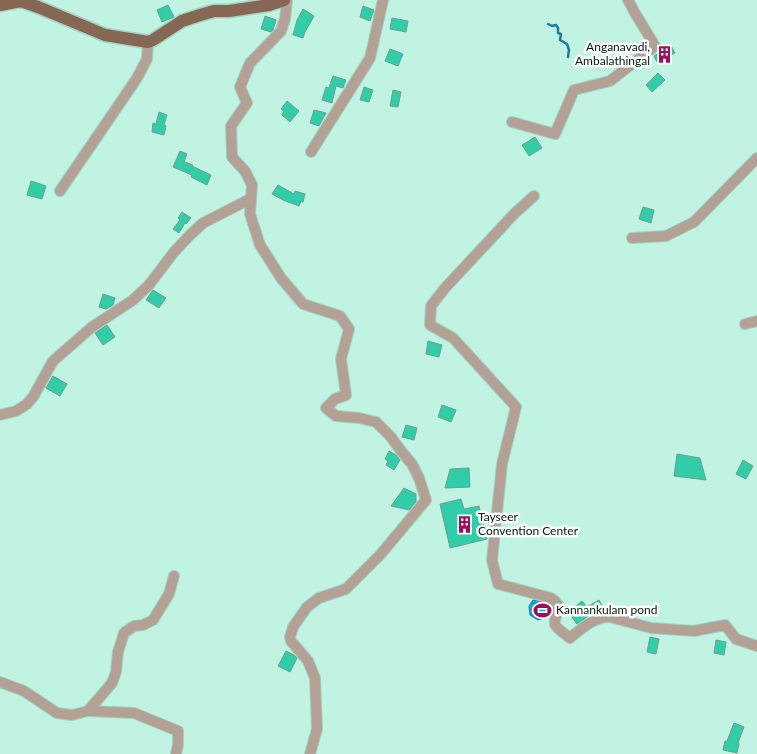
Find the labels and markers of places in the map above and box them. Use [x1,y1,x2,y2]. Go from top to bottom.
place label: Anganavadi, Ambalathingal [575,39,650,68]
building icon: Anganavadi, Ambalathingal [654,44,674,64]
place label: Tayseer Convention Center [478,509,579,538]
building icon: Tayseer Convention Center [454,514,474,534]
sports icon: Kannankulam pond [532,600,552,620]
place label: Kannankulam pond [556,602,657,617]

